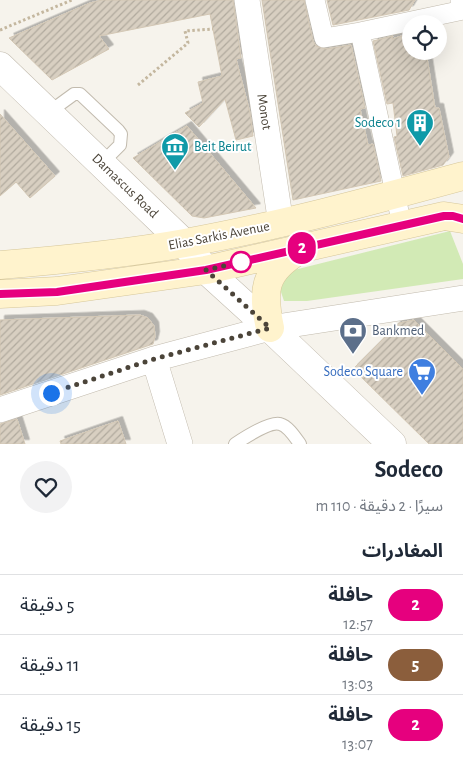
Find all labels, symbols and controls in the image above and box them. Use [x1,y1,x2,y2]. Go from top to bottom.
map controls [402,15,447,60]
button: locate [402,15,447,60]
street label: Monot [254,93,274,131]
building icon: Sodeco 1 [405,108,435,147]
place label: Sodeco 1 [355,116,401,130]
museum icon: Beit Beirut [160,132,190,171]
place label: Beit Beirut [194,140,252,154]
street label: Damascus Road [89,151,161,221]
street label: Elias Sarkis Avenue [167,219,271,253]
line badge: 2 [286,232,318,264]
text: 2 [298,239,306,257]
unlabelled marker [230,251,252,273]
bank icon: Bankmed [338,316,368,355]
place label: Bankmed [372,324,424,338]
supermarket icon: Sodeco Square [407,357,437,396]
place label: Sodeco Square [324,365,403,379]
your location [39,381,64,406]
text: Sodeco [375,458,443,482]
button: heart [20,461,72,513]
text: سيرًا · 2 دقيقة · 110 m [316,498,443,514]
text: المغادرات [362,542,443,561]
text: حافلة [328,586,373,605]
text: 5 دقيقة [20,596,74,615]
text: 2 [411,596,420,614]
text: 12:57 [343,616,373,632]
text: حافلة [328,646,373,665]
text: 11 دقيقة [20,656,80,675]
text: 5 [412,656,419,674]
text: 13:03 [342,676,373,692]
text: حافلة [328,706,373,725]
text: 15 دقيقة [20,716,81,735]
text: 2 [411,716,420,734]
text: 13:07 [342,736,373,752]

